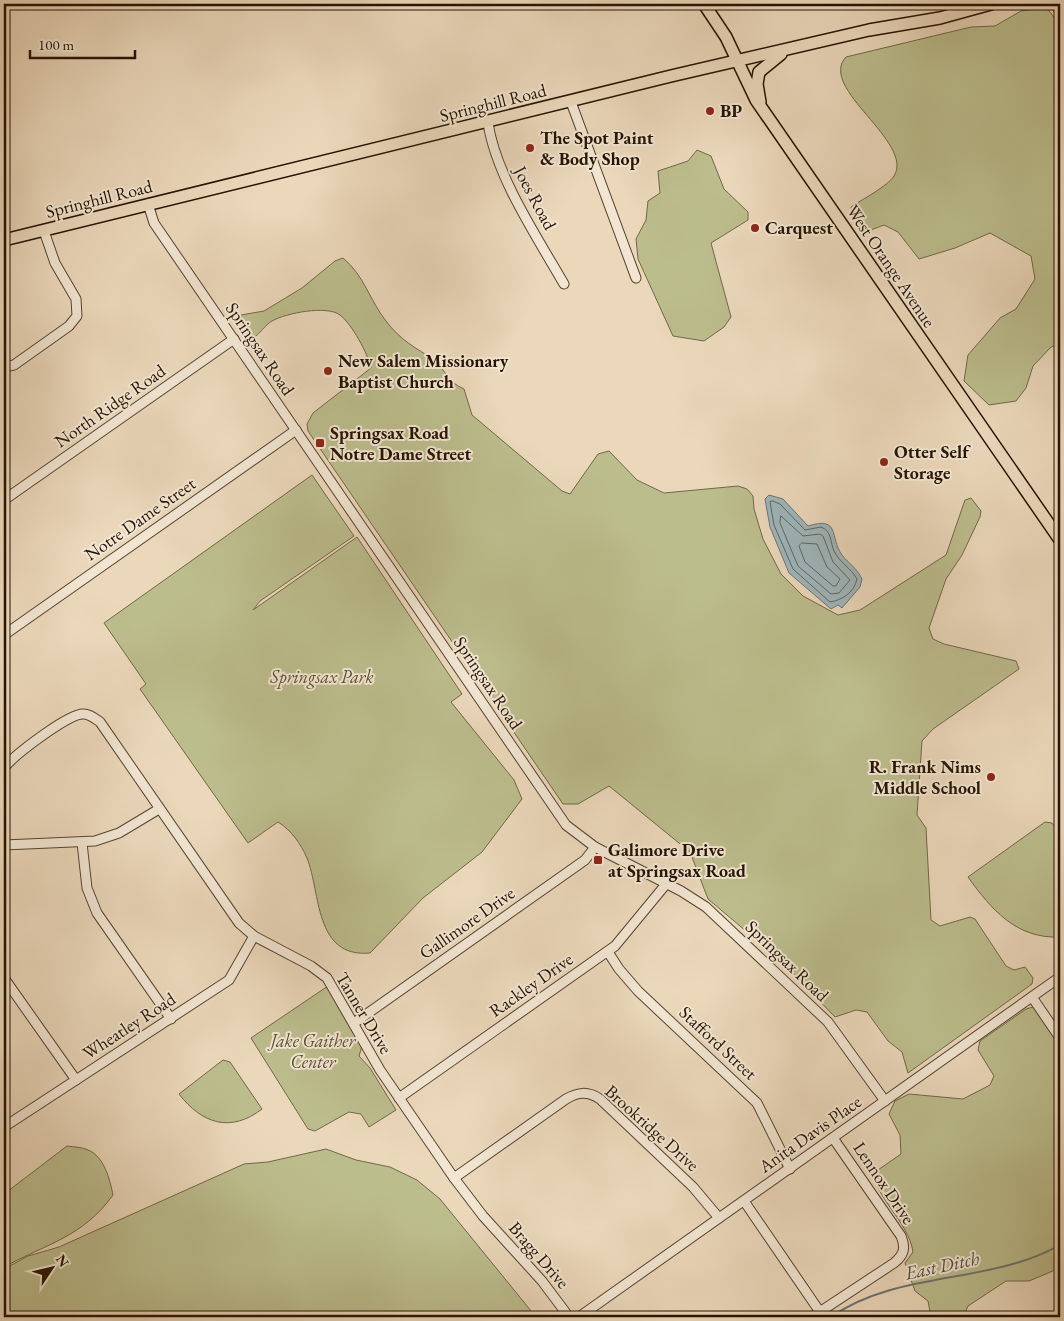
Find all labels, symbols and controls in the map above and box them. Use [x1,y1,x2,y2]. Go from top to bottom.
scale bar [30,28,135,60]
text: 100 m [38,35,75,54]
street label: Springhill Road [437,78,549,127]
place label: BP [720,99,742,122]
marker: BP [704,105,716,117]
place label: The Spot Paint & Body Shop [540,126,654,170]
marker: The Spot Paint & Body Shop [524,142,536,154]
street label: Joes Road [508,160,562,234]
street label: Springhill Road [43,174,155,223]
street label: West Orange Avenue [842,200,941,332]
place label: Carquest [765,216,833,239]
marker: Carquest [749,222,761,234]
street label: Springsax Road [221,298,300,400]
place label: New Salem Missionary Baptist Church [338,349,509,393]
street label: North Ridge Road [50,358,170,452]
marker: New Salem Missionary Baptist Church [322,365,334,377]
place label: Springsax Road Notre Dame Street [330,421,472,465]
marker: Springsax Road Notre Dame Street [314,437,326,449]
place label: Otter Self Storage [894,440,971,484]
marker: Otter Self Storage [878,456,890,468]
street label: Notre Dame Street [80,472,200,565]
street label: Springsax Road [449,632,528,734]
park label: Springsax Park [269,665,374,689]
place label: R. Frank Nims Middle School [869,755,981,799]
marker: R. Frank Nims Middle School [985,771,997,783]
place label: Galimore Drive at Springsax Road [608,838,746,882]
marker: Galimore Drive at Springsax Road [592,854,604,866]
street label: Gallimore Drive [415,881,519,964]
street label: Springsax Road [741,915,835,1007]
street label: Rackley Drive [484,947,577,1022]
street label: Tanner Drive [331,968,398,1058]
street label: Wheatley Road [78,987,180,1064]
street label: Stafford Street [675,1001,762,1085]
park label: Jake Gaither Center [267,1029,356,1073]
street label: Brookridge Drive [600,1079,704,1176]
street label: Anita Davis Place [753,1090,866,1178]
street label: Lennox Drive [848,1137,920,1228]
street label: Bragg Drive [504,1216,575,1293]
north arrow [28,1244,78,1294]
water label: East Ditch [902,1245,981,1286]
text: N [52,1251,74,1271]

